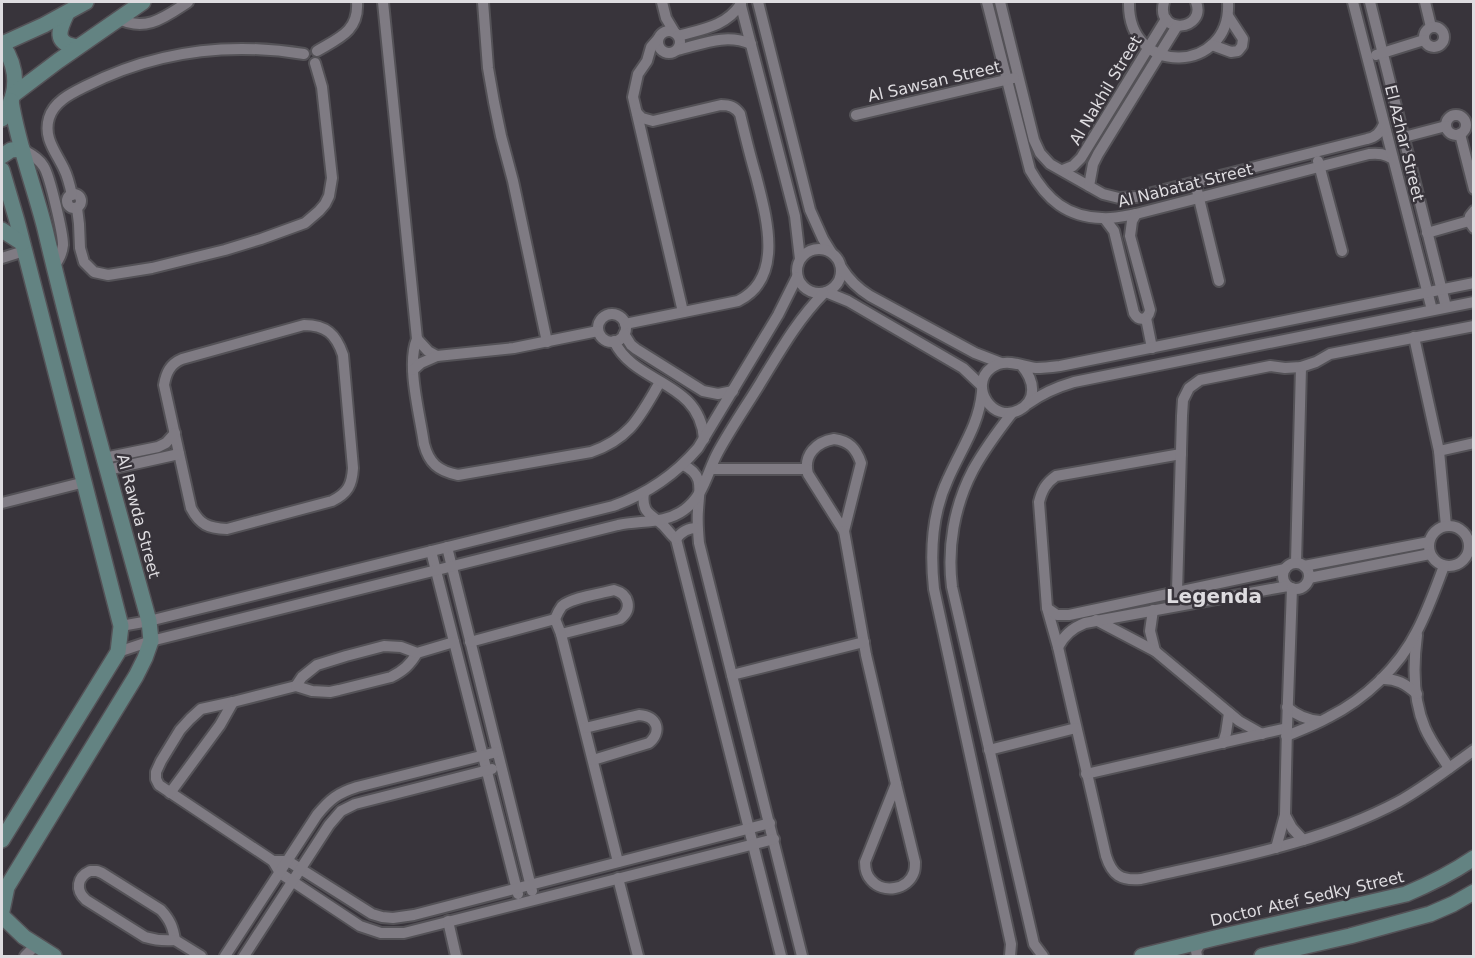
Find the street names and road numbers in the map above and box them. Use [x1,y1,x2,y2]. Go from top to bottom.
street label: Al Nakhil Street [1065,32,1146,148]
street label: Al Sawsan Street [866,57,1002,106]
street label: El Azhar Street [1381,83,1428,203]
street label: Al Nabatat Street [1116,160,1254,211]
street label: Al Rawda Street [113,452,164,580]
street label: Doctor Atef Sedky Street [1208,867,1406,930]

